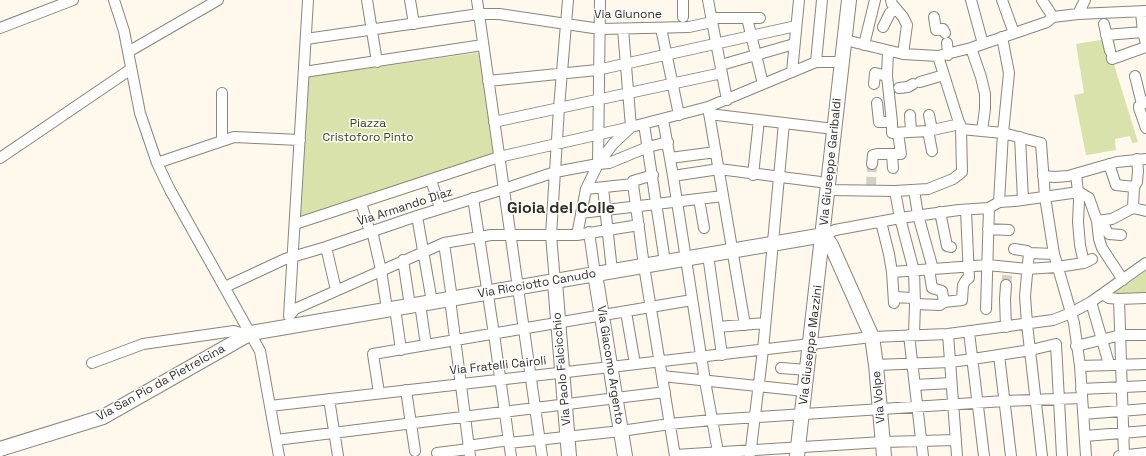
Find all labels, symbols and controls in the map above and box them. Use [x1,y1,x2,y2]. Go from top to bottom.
street label: Via Giunone [594,8,662,22]
street label: Via Giuseppe Garibaldi [817,98,845,226]
park label: Piazza Cristoforo Pinto [322,117,414,145]
street label: Via Armando Diaz [356,185,454,229]
district label: Gioia del Colle [507,199,615,219]
street label: Via Ricciotto Canudo [477,267,597,301]
street label: Via Giuseppe Mazzini [797,284,825,406]
street label: Via Giacomo Argento [594,305,626,425]
street label: Via Paolo Falcicchio [550,312,574,426]
street label: Via San Pio da Pietrelcina [94,342,228,424]
street label: Via Fratelli Cairoli [449,354,547,378]
street label: Via Volpe [870,370,888,424]

